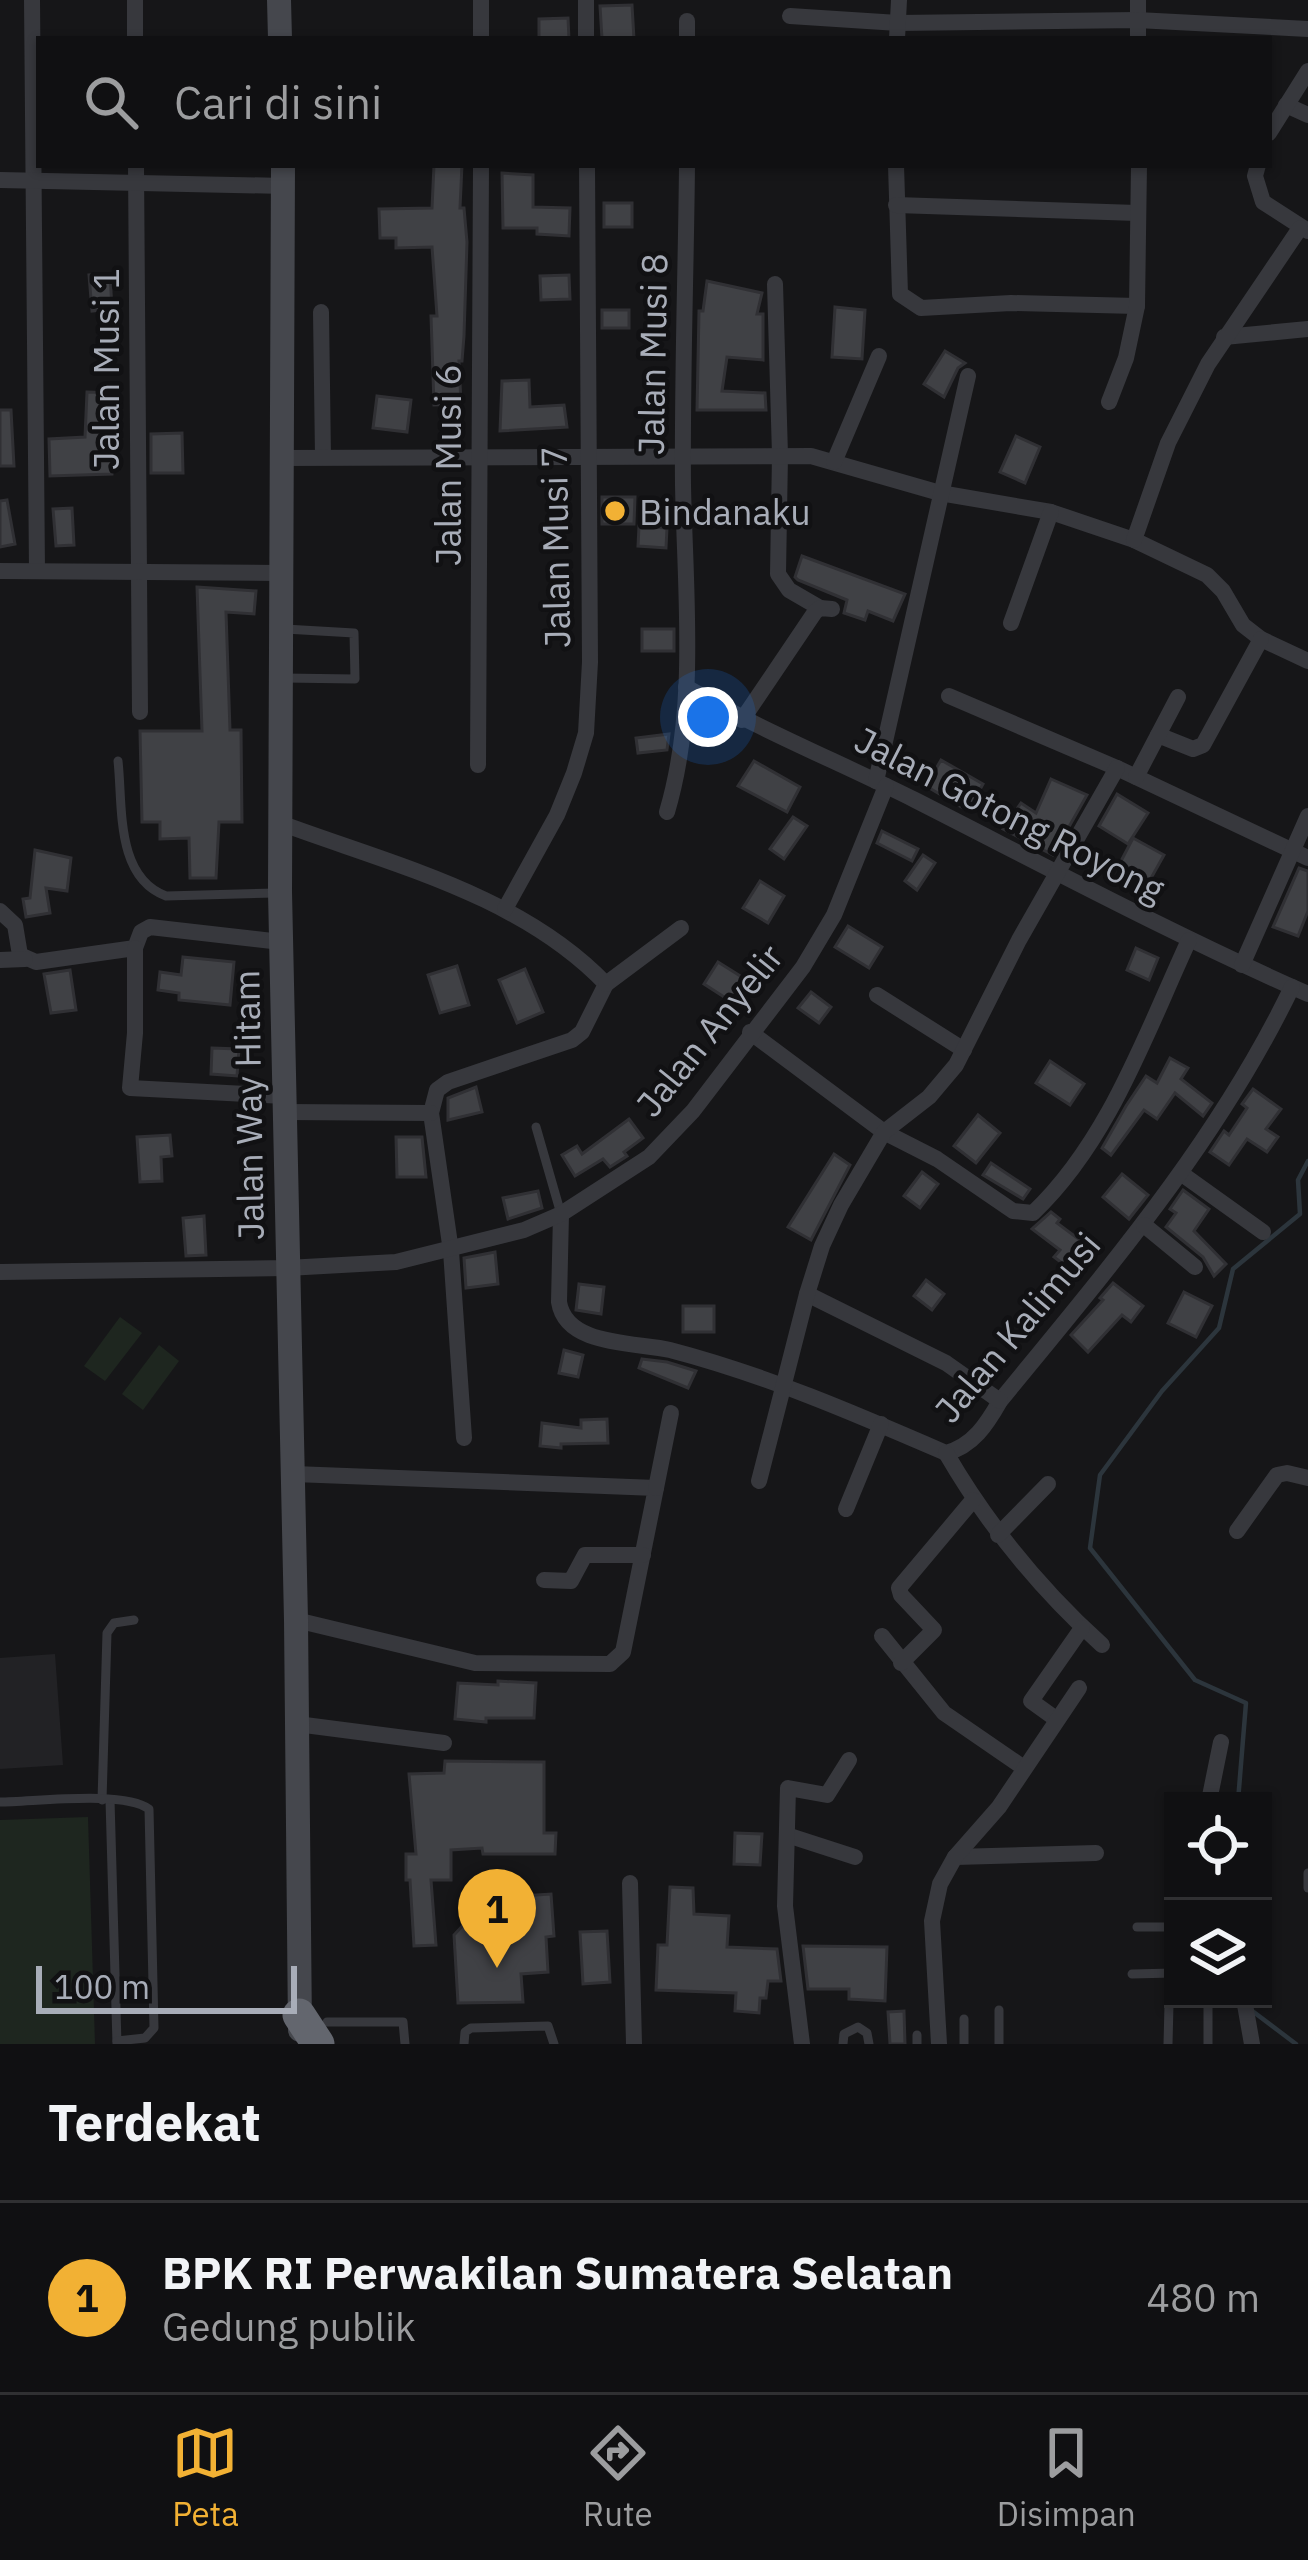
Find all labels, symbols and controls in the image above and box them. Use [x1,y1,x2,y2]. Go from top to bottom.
search box [36,36,1272,168]
icon: search [78,69,144,135]
text: Cari di sini [174,73,382,131]
street label: Jalan Musi 8 [627,253,677,455]
street label: Jalan Musi 1 [82,268,129,470]
street label: Jalan Musi 6 [424,364,471,566]
street label: Jalan Musi 7 [530,446,580,648]
place label: Bindanaku [639,488,811,535]
marker: Bindanaku [602,498,628,524]
your location [678,687,738,747]
street label: Jalan Gotong Royong [847,716,1173,912]
street label: Jalan Anyelir [625,934,793,1126]
street label: Jalan Way Hitam [222,969,274,1241]
street label: Jalan Kalimusi [924,1222,1110,1432]
map controls [1164,1792,1272,2008]
button: locate [1164,1792,1272,1900]
pin: 1 [458,1869,536,1968]
button: layers [1164,1900,1272,2008]
scale bar [36,1960,297,2013]
text: 100 m [54,1965,150,2008]
text: Terdekat [48,2089,261,2155]
text: BPK RI Perwakilan Sumatera Selatan [162,2243,953,2301]
text: 1 [75,2272,99,2323]
text: 480 m [1147,2272,1260,2323]
text: Gedung publik [162,2301,416,2352]
tab: Peta [172,2420,239,2535]
tab: Rute [583,2420,653,2535]
tab: Disimpan [997,2420,1136,2535]

